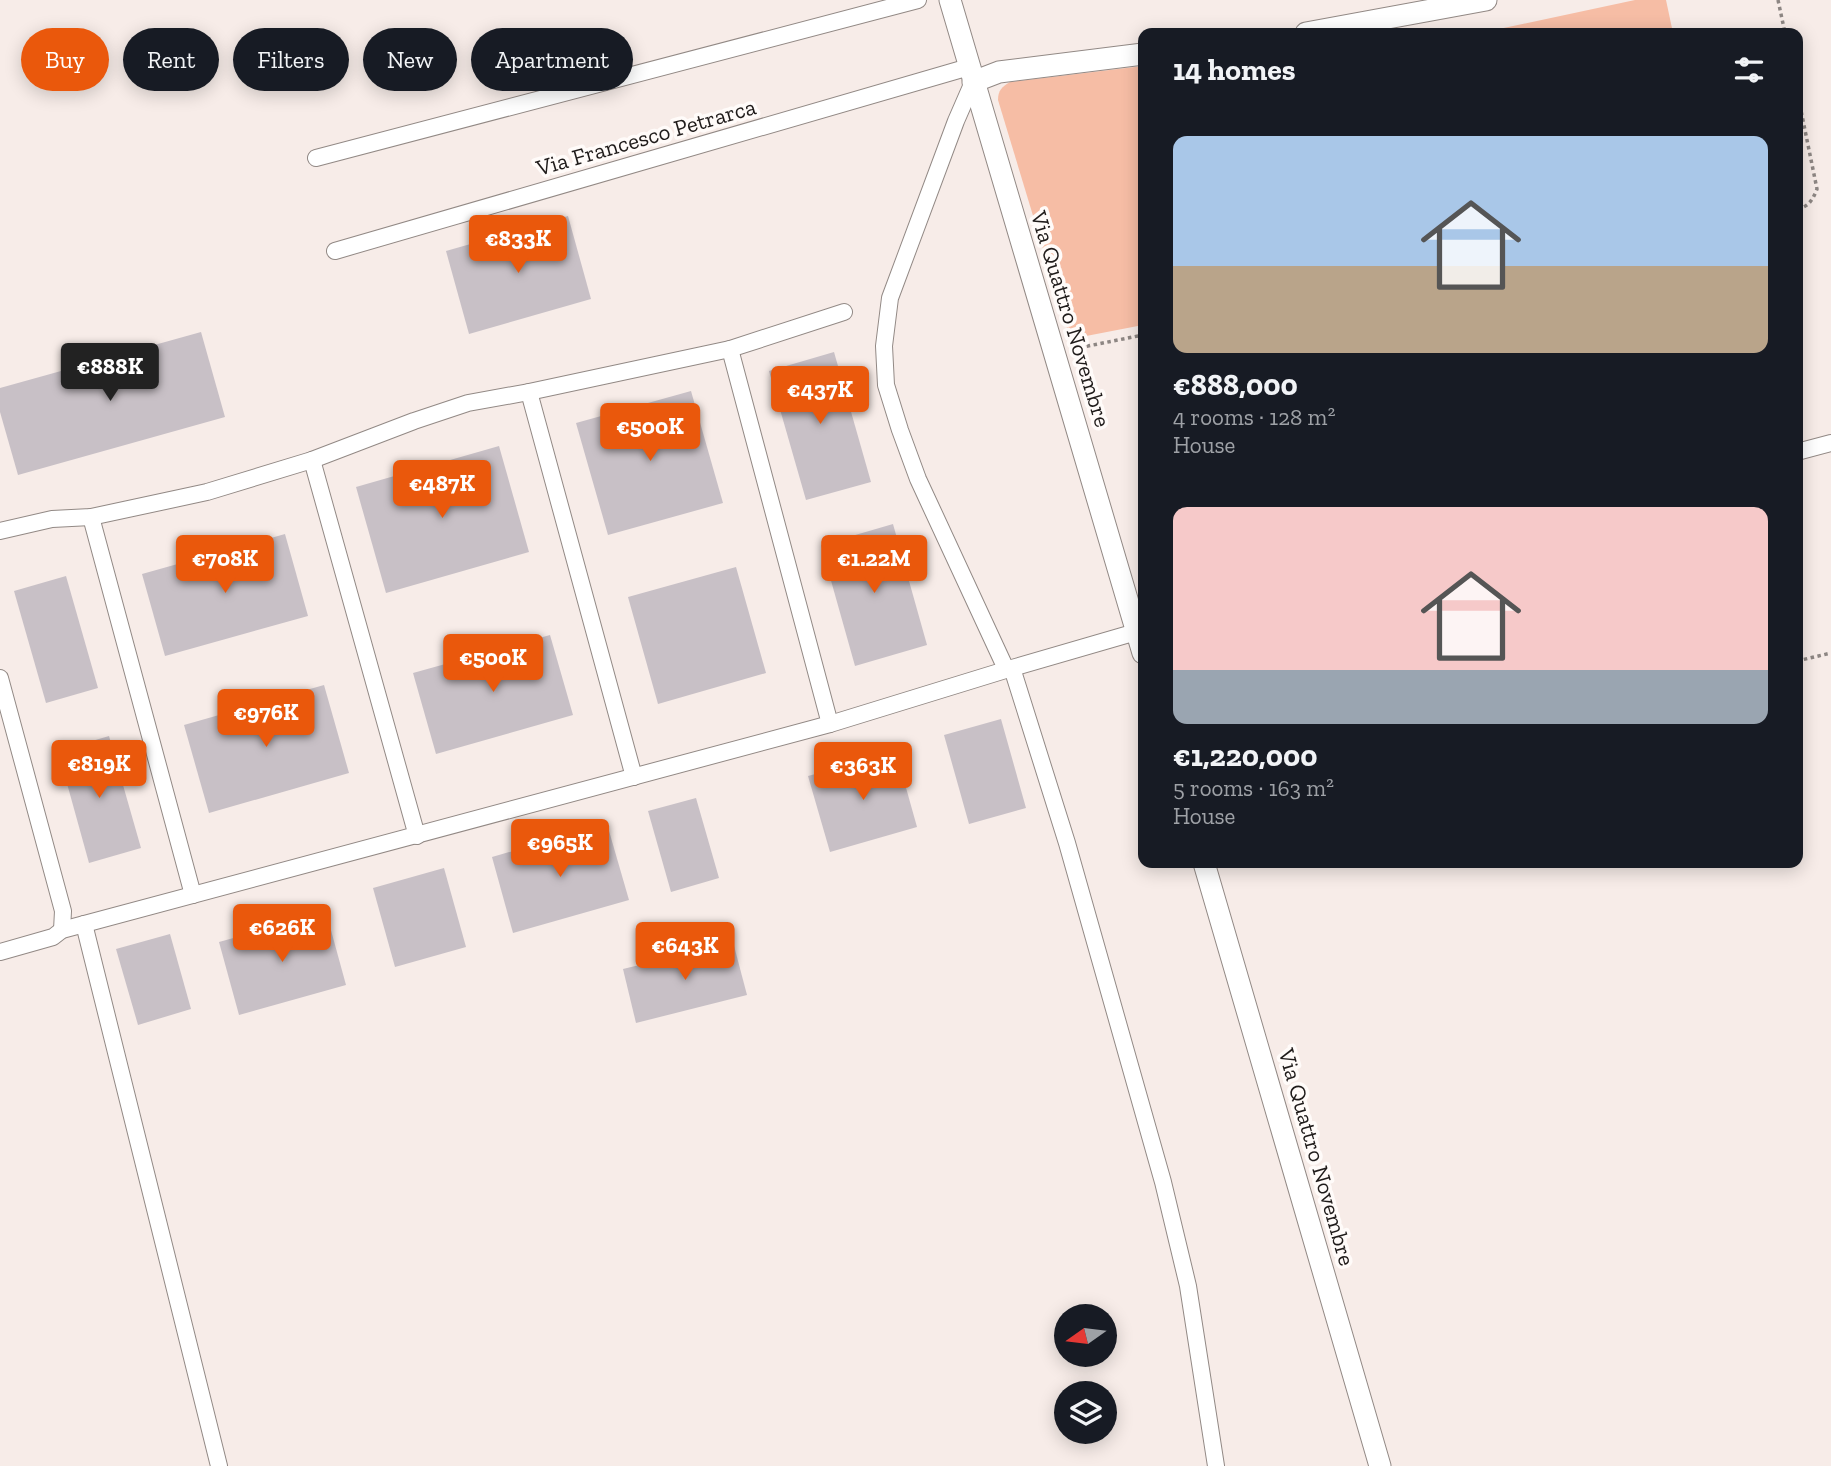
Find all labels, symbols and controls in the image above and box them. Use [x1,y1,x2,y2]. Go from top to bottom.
chip: Buy [21,28,109,91]
chip: Rent [123,28,219,91]
chip: Filters [233,28,349,91]
chip: New [363,28,457,91]
chip: Apartment [471,28,633,91]
icon: filters [1730,51,1768,89]
text: 14 homes [1173,52,1296,88]
street label: Via Francesco Petrarca [532,92,759,182]
icon: home [1408,182,1534,308]
street label: Via Quattro Novembre [1024,207,1117,430]
pin: €833K [469,216,567,275]
text: €833K [485,224,551,252]
pin: €888K [61,344,159,403]
text: €888K [77,352,143,380]
pin: €437K [771,366,869,426]
text: €888,000 [1173,367,1298,403]
text: €437K [787,375,853,403]
text: 4 rooms · 128 m² [1173,403,1335,431]
pin: €500K [601,404,699,463]
text: €500K [616,412,684,440]
text: House [1173,431,1235,459]
pin: €487K [393,461,491,520]
text: €487K [409,469,475,497]
pin: €708K [176,536,274,595]
pin: €1.22M [817,536,931,595]
text: €708K [192,544,258,572]
text: €1.22M [837,544,911,572]
icon: home [1408,553,1534,679]
pin: €500K [444,634,542,694]
text: €500K [459,643,527,671]
pin: €976K [217,690,315,749]
text: €976K [233,698,299,726]
text: €1,220,000 [1173,738,1318,774]
pin: €819K [50,740,148,800]
pin: €363K [814,742,912,802]
text: €819K [67,749,131,777]
text: €363K [830,751,896,779]
text: 5 rooms · 163 m² [1173,774,1334,802]
text: House [1173,802,1235,830]
pin: €965K [511,820,609,879]
text: €965K [527,828,593,856]
pin: €626K [233,904,331,964]
text: €626K [249,913,315,941]
pin: €643K [636,922,734,982]
text: €643K [652,931,718,959]
street label: Via Quattro Novembre [1272,1044,1361,1269]
north arrow [1054,1304,1116,1367]
map controls [1054,1304,1117,1444]
button: layers [1054,1381,1117,1444]

